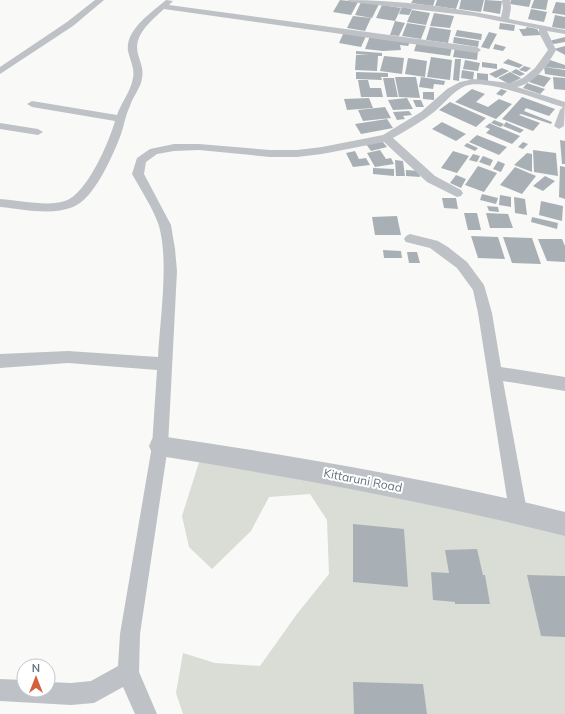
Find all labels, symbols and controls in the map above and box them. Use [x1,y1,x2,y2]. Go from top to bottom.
street label: Kittaruni Road [322,465,404,495]
north arrow [16,658,56,698]
text: N [32,661,40,675]

